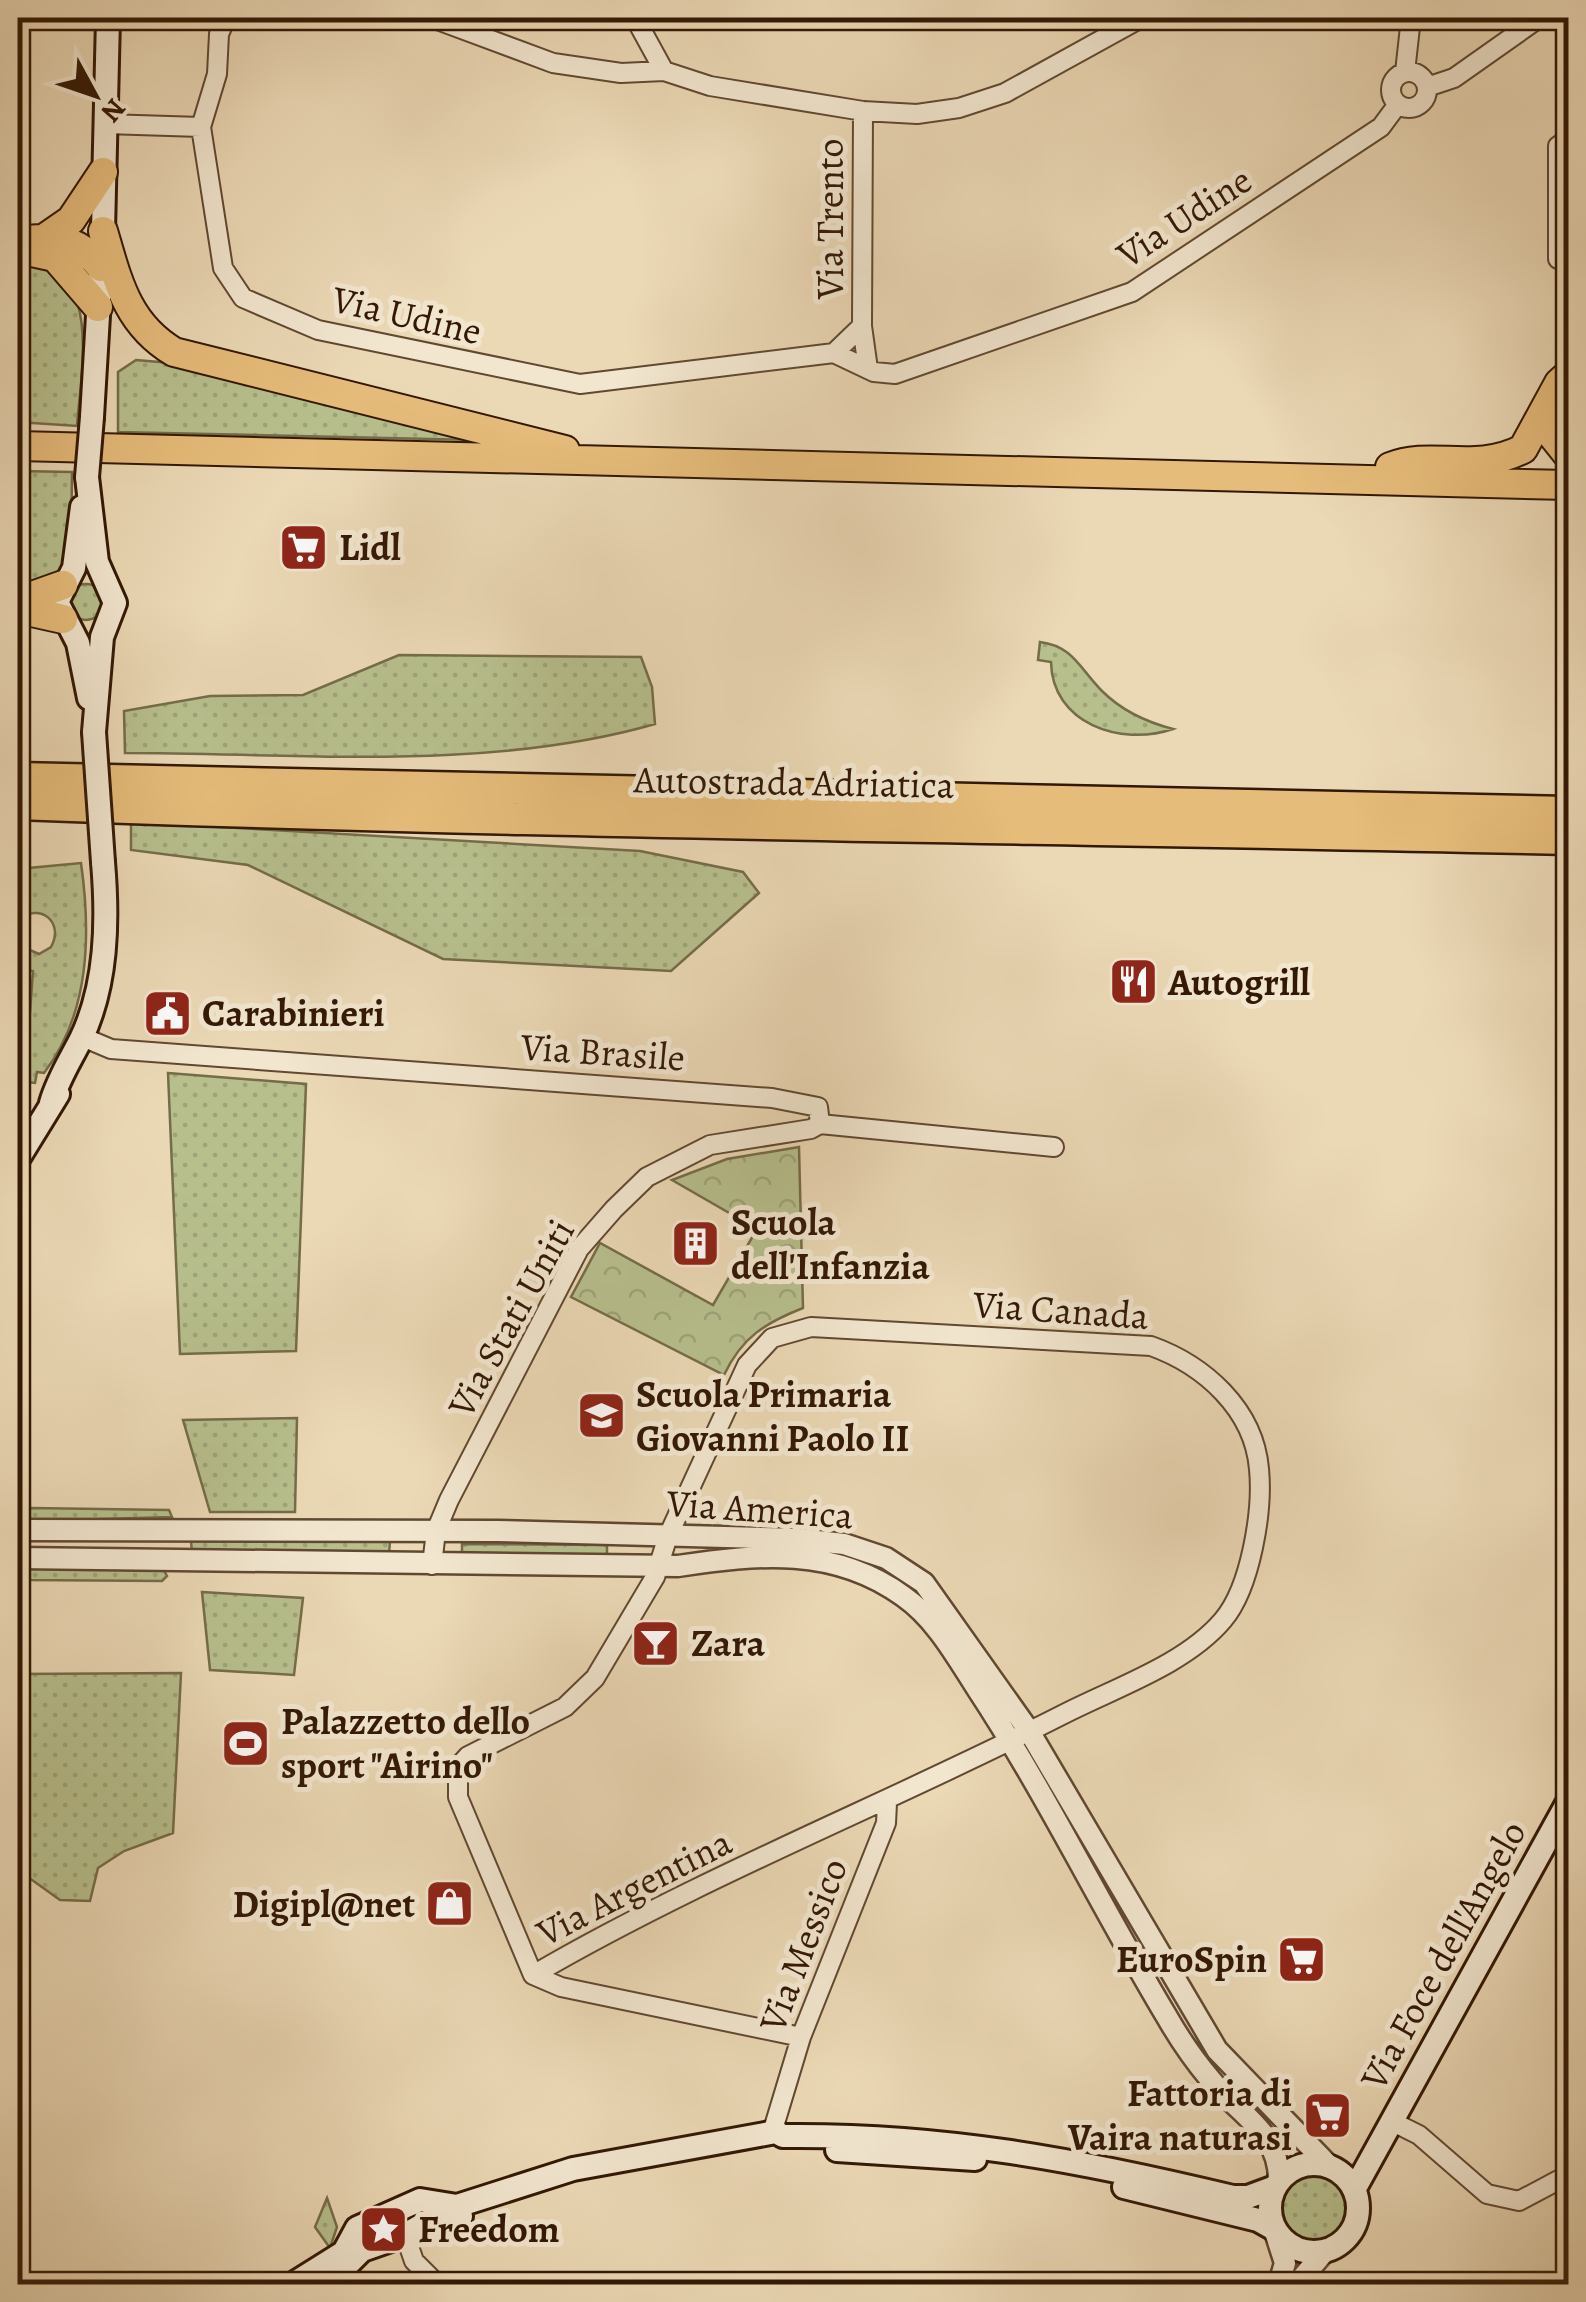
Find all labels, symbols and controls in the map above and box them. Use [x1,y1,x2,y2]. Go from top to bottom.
north arrow [45,45,145,145]
text: N [92,90,134,130]
street label: Via Trento [804,139,856,300]
street label: Via Udine [1106,154,1262,281]
street label: Via Udine [326,272,487,357]
supermarket icon: Lidl [278,521,330,573]
place label: Lidl [339,521,401,573]
street label: Autostrada Adriatica [632,753,955,811]
restaurant icon: Autogrill [1107,956,1159,1008]
place label: Autogrill [1167,956,1310,1008]
public building icon: Carabinieri [141,987,193,1039]
place label: Carabinieri [202,987,385,1039]
street label: Via Brasile [518,1020,687,1084]
place label: Scuola dell'Infanzia [731,1196,930,1292]
street label: Via Stati Uniti [435,1210,587,1427]
building icon: Scuola dell'Infanzia [670,1218,722,1270]
street label: Via Canada [971,1278,1151,1342]
place label: Scuola Primaria Giovanni Paolo II [636,1368,909,1464]
school or university icon: Scuola Primaria Giovanni Paolo II [575,1390,627,1442]
street label: Via America [664,1476,855,1541]
bar icon: Zara [630,1617,682,1669]
place label: Zara [691,1617,766,1669]
place label: Palazzetto dello sport "Airino" [281,1695,530,1791]
sports icon: Palazzetto dello sport "Airino" [220,1717,272,1769]
street label: Via Foce dell'Angelo [1347,1811,1538,2100]
street label: Via Argentina [527,1816,741,1959]
street label: Via Messico [746,1851,860,2040]
place label: Digipl@net [233,1878,415,1930]
shop icon: Digipl@net [424,1878,476,1930]
place label: EuroSpin [1116,1933,1267,1985]
supermarket icon: EuroSpin [1276,1933,1328,1985]
place label: Fattoria di Vaira naturasi [1067,2067,1292,2163]
supermarket icon: Fattoria di Vaira naturasi [1301,2089,1353,2141]
place icon: Freedom [357,2203,409,2255]
place label: Freedom [418,2203,560,2255]

